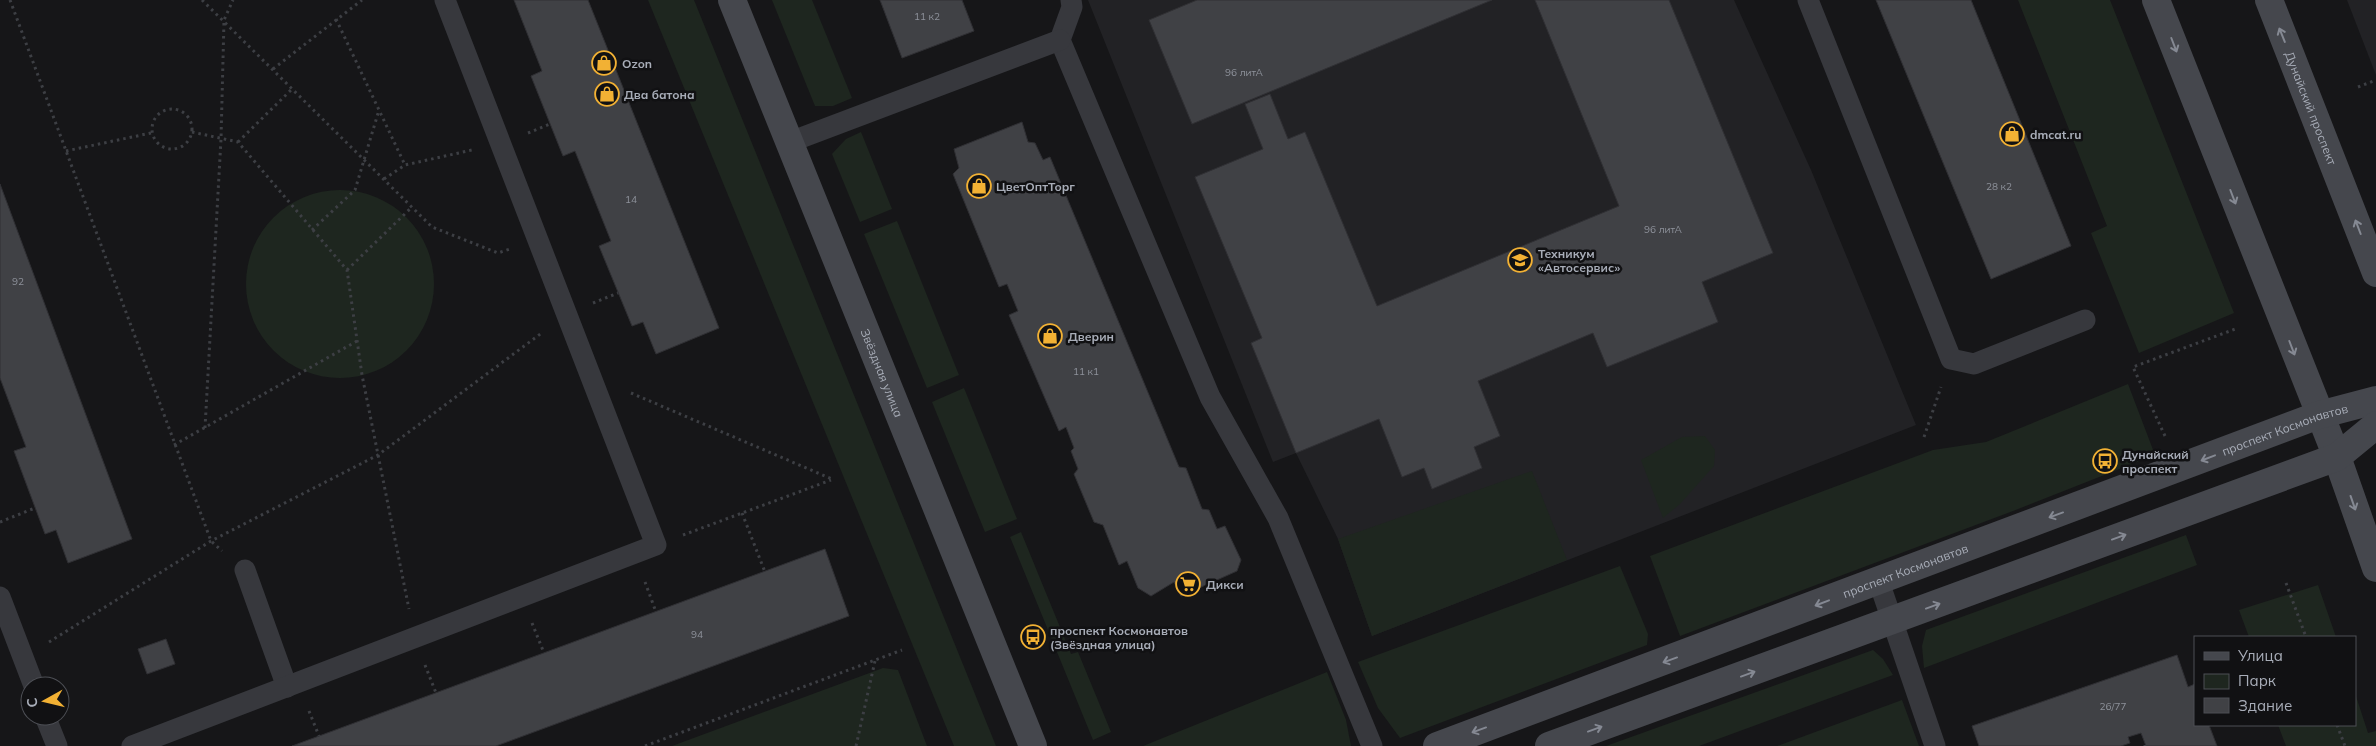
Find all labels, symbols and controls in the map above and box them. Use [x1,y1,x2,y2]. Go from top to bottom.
house number: 11 к2 [914,10,940,23]
one-way arrow [2277,28,2287,43]
one-way arrow [2170,38,2179,53]
street label: Дунайский проспект [2282,49,2341,167]
shop icon: Ozon [591,50,617,76]
place label: Ozon [622,56,652,71]
house number: 96 литА [1225,66,1264,79]
shop icon: Два батона [594,81,620,107]
place label: Два батона [624,87,695,102]
shop icon: dmcat.ru [1999,121,2025,147]
place label: dmcat.ru [2030,127,2081,142]
shop icon: ЦветОптТорг [966,173,992,199]
place label: ЦветОптТорг [996,179,1075,194]
house number: 28 к2 [1986,180,2012,193]
one-way arrow [2229,189,2238,204]
house number: 14 [625,193,637,206]
one-way arrow [2353,220,2362,236]
house number: 96 литА [1644,223,1683,236]
place label: Техникум «Автосервис» [1538,246,1620,275]
school or university icon: Техникум «Автосервис» [1507,247,1533,273]
house number: 92 [12,275,24,288]
shop icon: Дверин [1037,323,1063,349]
street label: Звёздная улица [858,326,907,419]
place label: Дверин [1068,329,1114,344]
one-way arrow [2288,340,2298,355]
house number: 11 к1 [1073,365,1099,378]
street label: проспект Космонавтов [2219,400,2350,458]
place label: Дунайский проспект [2122,447,2189,476]
bus stop icon: Дунайский проспект [2092,448,2118,474]
one-way arrow [2201,454,2216,463]
one-way arrow [2349,495,2358,511]
one-way arrow [2049,511,2064,520]
one-way arrow [2110,532,2126,541]
street label: проспект Космонавтов [1840,540,1970,601]
supermarket icon: Дикси [1175,571,1201,597]
place label: Дикси [1206,577,1244,592]
one-way arrow [1815,599,1830,608]
one-way arrow [1925,601,1941,610]
place label: проспект Космонавтов (Звёздная улица) [1050,623,1188,652]
bus stop icon: проспект Космонавтов (Звёздная улица) [1020,624,1046,650]
house number: 94 [691,628,703,641]
legend [2194,636,2356,726]
text: Улица [2237,646,2283,665]
one-way arrow [1662,656,1678,665]
one-way arrow [1740,669,1755,678]
text: Парк [2238,671,2277,690]
north arrow [20,676,70,726]
text: Здание [2238,696,2292,715]
text: С [23,697,42,709]
house number: 26/77 [2100,700,2126,713]
one-way arrow [1587,724,1602,733]
one-way arrow [1472,726,1487,735]

